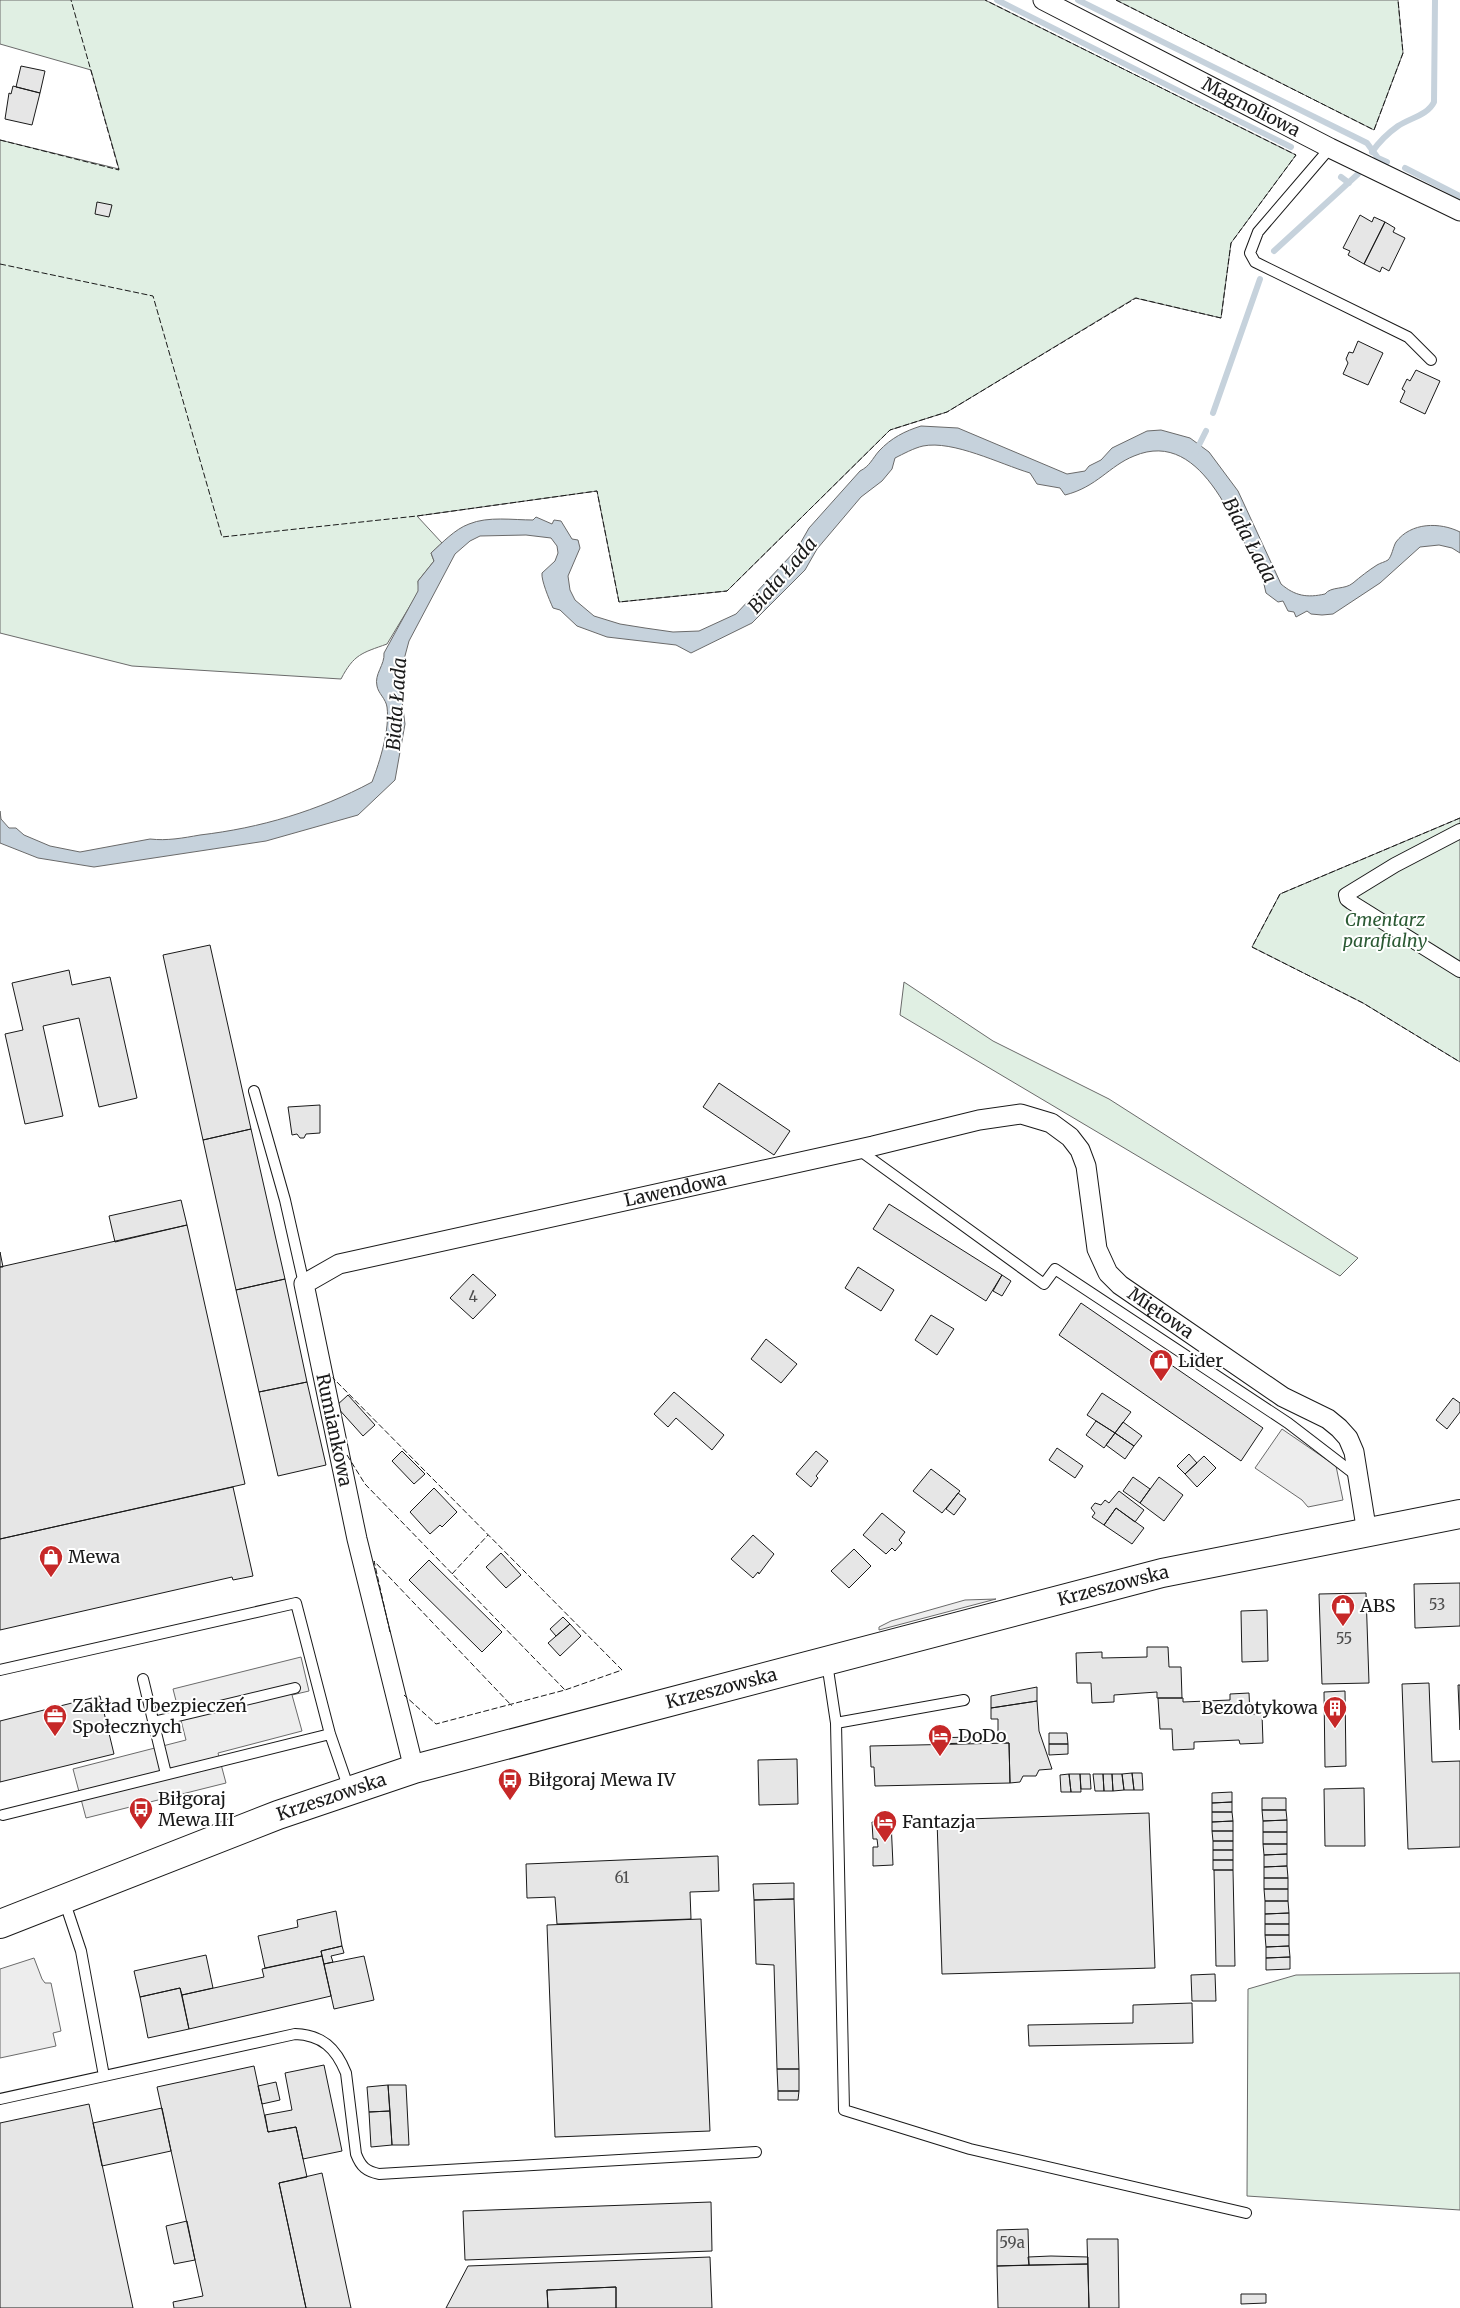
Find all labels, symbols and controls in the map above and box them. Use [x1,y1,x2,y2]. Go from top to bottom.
street label: Magnoliowa [1198,72,1305,142]
water label: Biała Łada [1218,493,1283,587]
water label: Biała Łada [742,532,822,618]
water label: Biała Łada [381,657,411,751]
park label: Cmentarz parafialny [1343,908,1427,952]
street label: Lawendowa [622,1167,729,1212]
street label: Miętowa [1124,1282,1199,1343]
house number: 4 [468,1287,478,1306]
shop icon: Lider [1148,1348,1174,1382]
place label: Lider [1178,1349,1223,1372]
street label: Rumiankowa [311,1371,358,1489]
shop icon: Mewa [38,1544,64,1578]
place label: Mewa [68,1545,120,1568]
street label: Krzeszowska [1055,1560,1171,1611]
shop icon: ABS [1330,1593,1356,1627]
place label: ABS [1359,1594,1396,1617]
house number: 53 [1429,1595,1445,1614]
house number: 55 [1336,1629,1352,1648]
street label: Krzeszowska [663,1662,780,1714]
place label: Zakład Ubezpieczeń Społecznych [72,1694,247,1738]
building icon: Bezdotykowa [1322,1695,1348,1729]
place label: Bezdotykowa [1201,1696,1318,1719]
office icon: Zakład Ubezpieczeń Społecznych [42,1703,68,1737]
hotel icon: DoDo [927,1723,953,1757]
place label: DoDo [958,1724,1006,1747]
street label: Krzeszowska [273,1767,389,1826]
bus stop icon: Biłgoraj Mewa IV [497,1767,523,1801]
place label: Biłgoraj Mewa IV [528,1768,677,1791]
place label: Biłgoraj Mewa III [158,1787,234,1831]
bus stop icon: Biłgoraj Mewa III [128,1796,154,1830]
hotel icon: Fantazja [872,1809,898,1843]
place label: Fantazja [902,1810,976,1833]
house number: 61 [615,1868,630,1887]
house number: 59a [999,2233,1025,2252]

